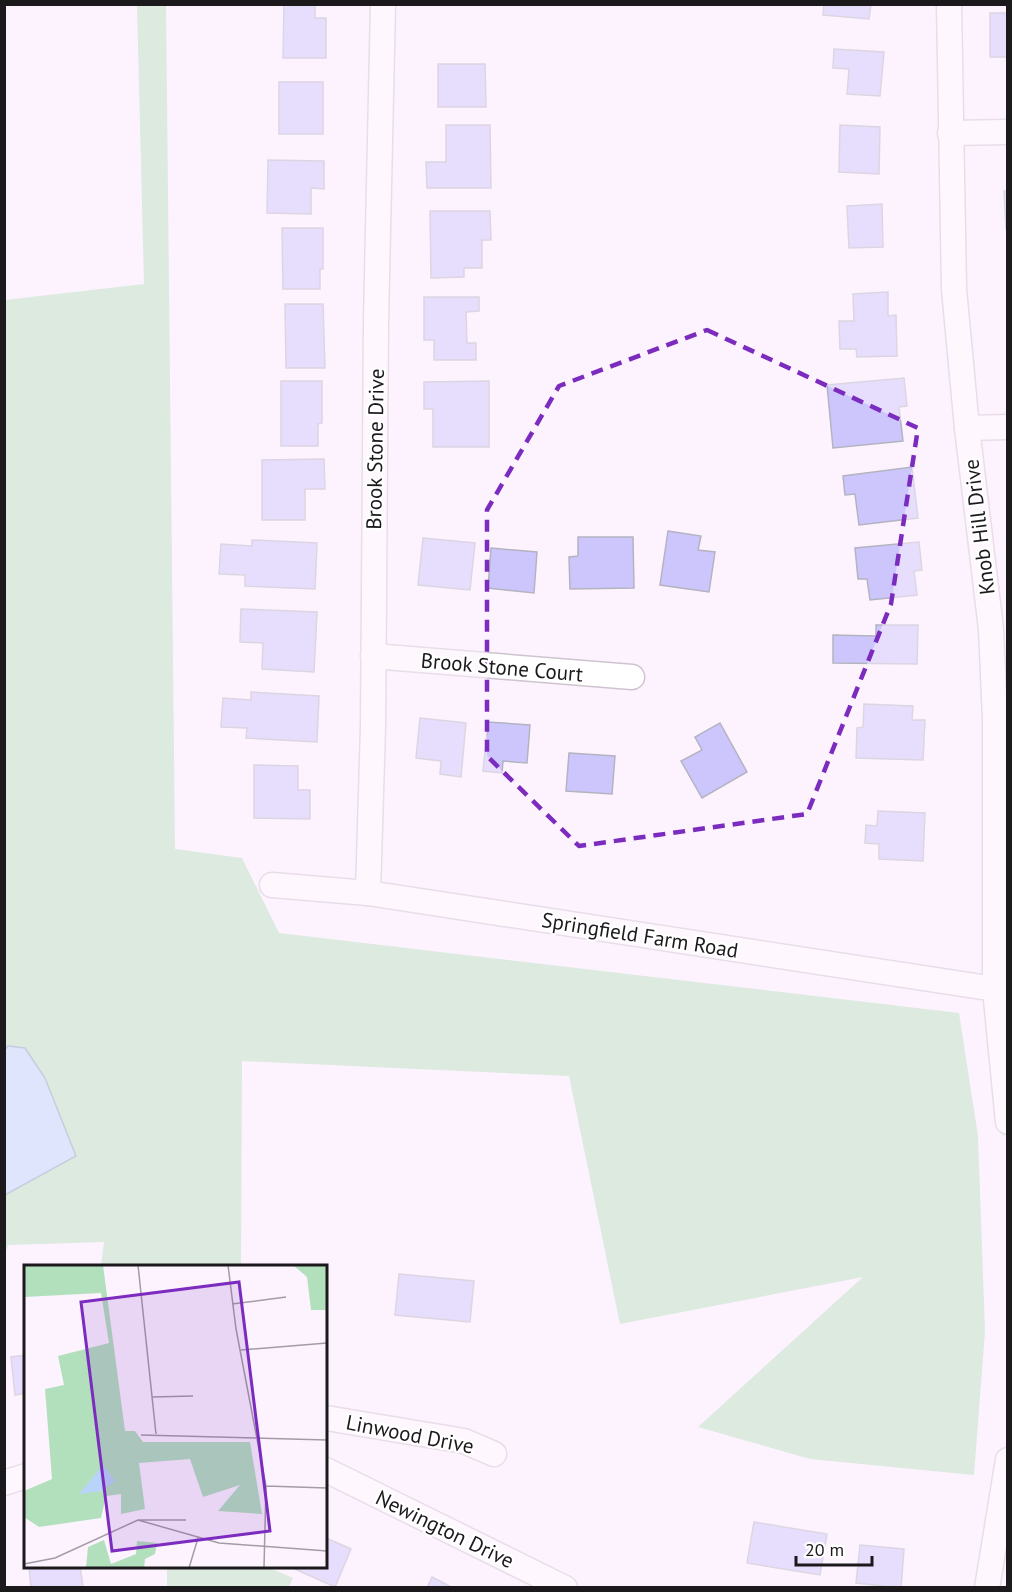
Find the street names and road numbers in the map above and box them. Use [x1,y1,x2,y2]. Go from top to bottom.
street label: Brook Stone Drive [360,368,390,530]
street label: Knob Hill Drive [957,458,1001,596]
street label: Brook Stone Court [420,646,584,688]
street label: Springfield Farm Road [540,906,740,964]
street label: Linwood Drive [344,1408,476,1460]
street label: Newington Drive [371,1484,519,1574]

